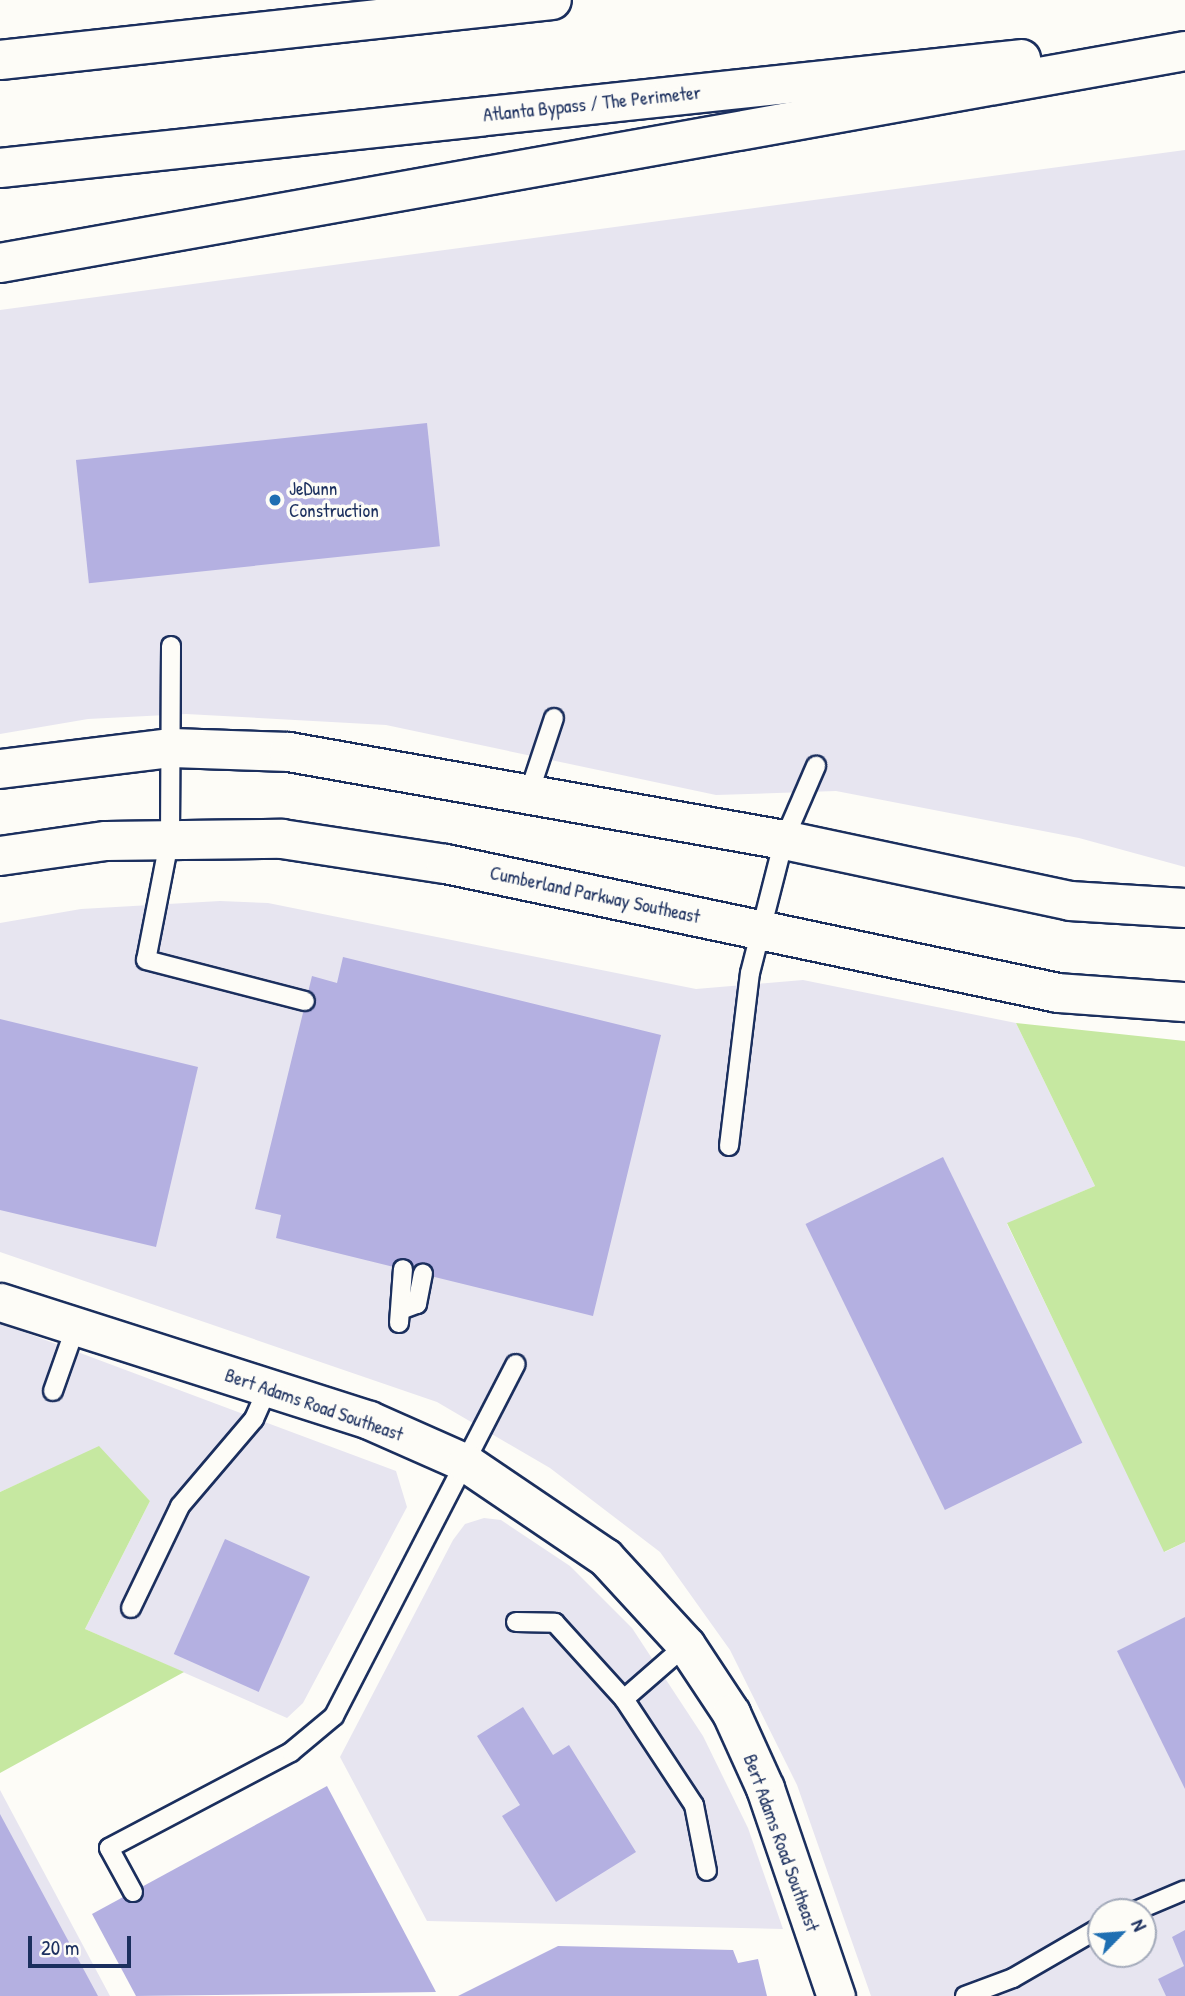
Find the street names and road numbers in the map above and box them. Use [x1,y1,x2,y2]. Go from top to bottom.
street label: Atlanta Bypass / The Perimeter [482,81,702,127]
street label: Cumberland Parkway Southeast [488,862,702,928]
street label: Bert Adams Road Southeast [222,1364,406,1446]
street label: Bert Adams Road Southeast [738,1751,824,1935]

